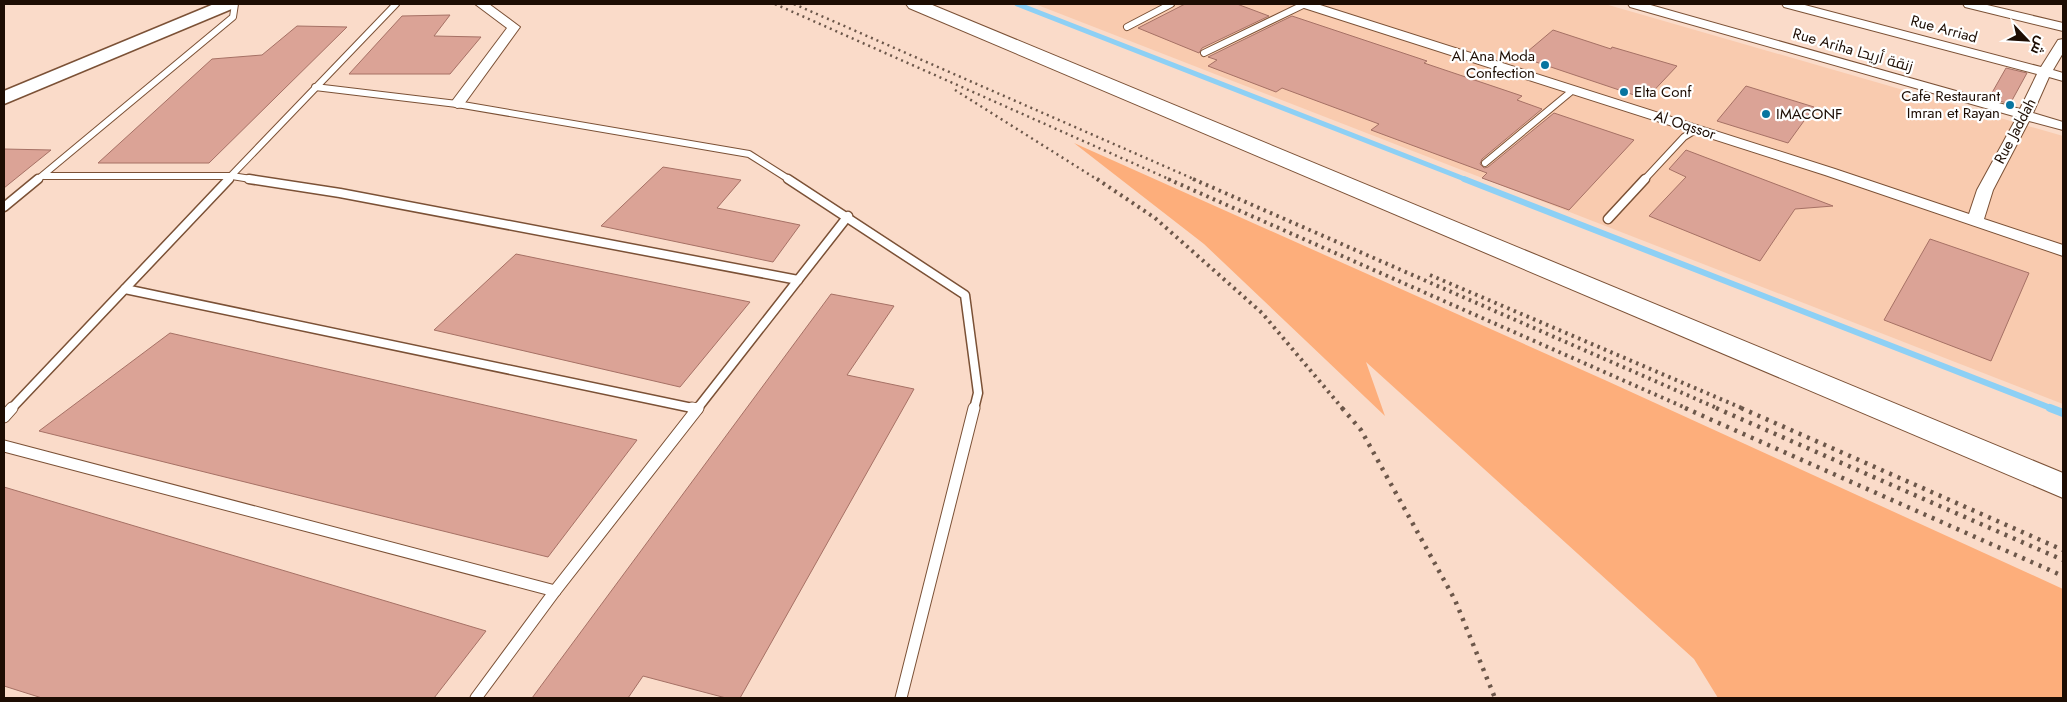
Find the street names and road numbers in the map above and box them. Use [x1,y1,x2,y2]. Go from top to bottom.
street label: Rue Arriad [1908,10,1980,48]
street label: Rue Ariha زنقة أريحا [1790,22,1916,78]
street label: Rue Jaddah [1989,94,2041,168]
street label: Al Oqssor [1651,105,1719,146]

